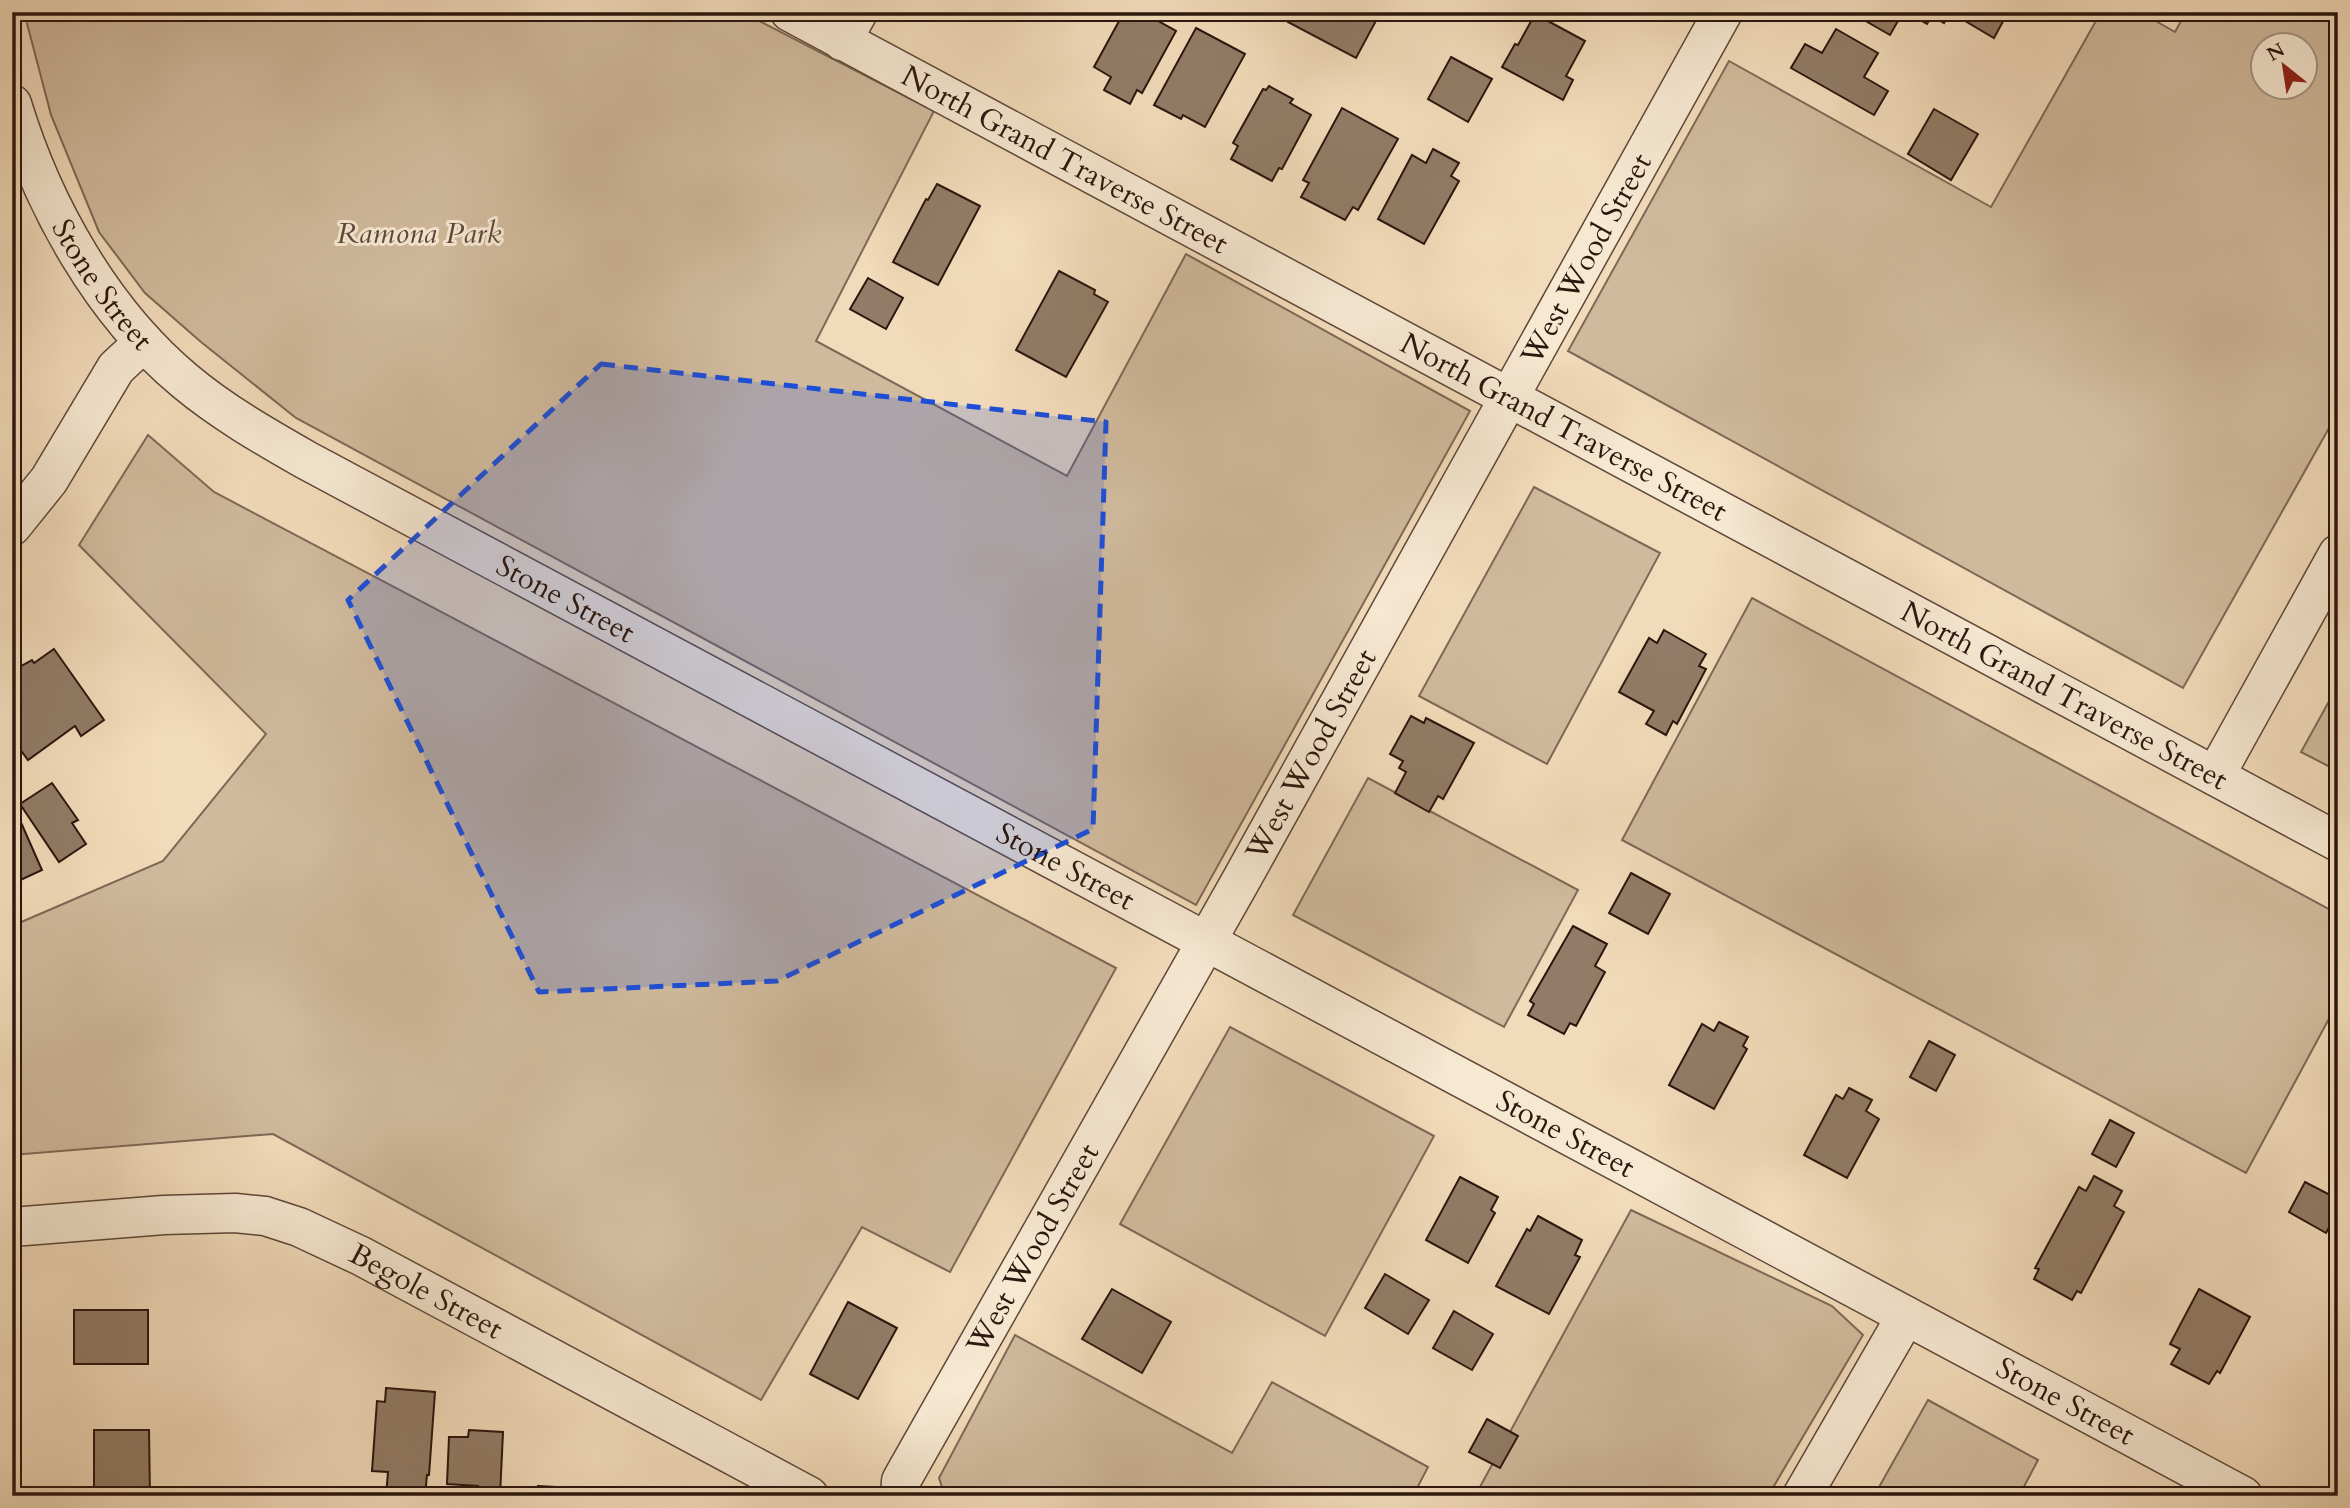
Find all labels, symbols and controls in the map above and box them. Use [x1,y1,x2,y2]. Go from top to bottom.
north arrow [2248,32,2318,102]
text: N [2262,37,2290,68]
street label: North Grand Traverse Street [894,55,1236,264]
street label: West Wood Street [1510,145,1661,373]
street label: Stone Street [42,212,163,360]
park label: Ramona Park [337,213,501,254]
street label: North Grand Traverse Street [1393,323,1735,531]
street label: Stone Street [489,545,643,653]
street label: North Grand Traverse Street [1894,591,2235,800]
street label: West Wood Street [1235,641,1386,869]
street label: Stone Street [989,812,1143,920]
street label: Stone Street [1489,1080,1643,1188]
street label: West Wood Street [956,1135,1109,1362]
street label: Begole Street [342,1233,511,1349]
street label: Stone Street [1989,1347,2143,1455]

